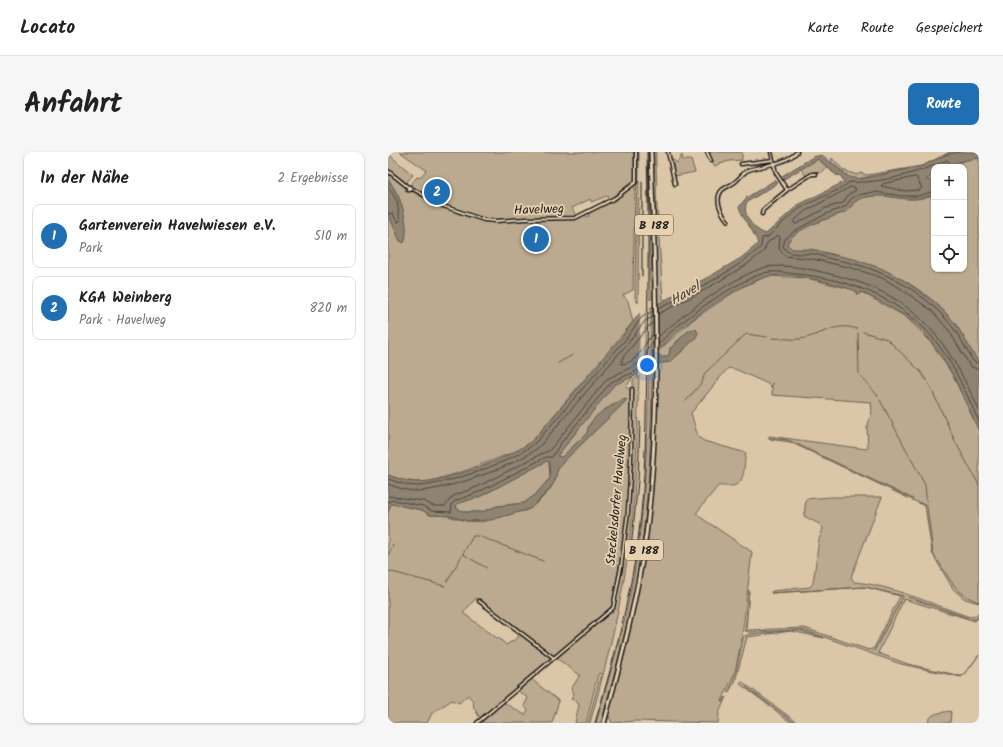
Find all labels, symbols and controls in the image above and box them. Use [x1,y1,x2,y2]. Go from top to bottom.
text: Locato [20,13,75,43]
text: Karte [808,17,839,39]
text: Route [861,17,894,39]
text: Gespeichert [916,17,983,39]
text: Anfahrt [24,82,122,127]
button: Route [908,83,979,125]
map controls [931,164,967,272]
button: + [931,164,967,200]
text: In der Nähe [40,165,129,192]
text: 2 Ergebnisse [278,168,348,189]
pin: 2 [424,177,450,207]
street label: Havelweg [514,199,564,221]
button: − [931,200,967,236]
text: Gartenverein Havelwiesen e.V. [79,214,276,238]
road number: B 188 [635,215,673,235]
pin: 1 [523,224,549,254]
text: 1 [52,226,56,247]
text: 510 m [314,226,347,247]
button: locate [931,236,967,272]
text: Park [79,238,103,259]
water label: Havel [666,275,706,312]
text: KGA Weinberg [79,286,172,310]
text: 2 [50,298,58,319]
text: 820 m [310,298,347,319]
text: Park · Havelweg [79,310,166,331]
your location [637,355,657,375]
street label: Steckelsdorfer Havelweg [601,434,633,566]
road number: B 188 [625,540,663,560]

